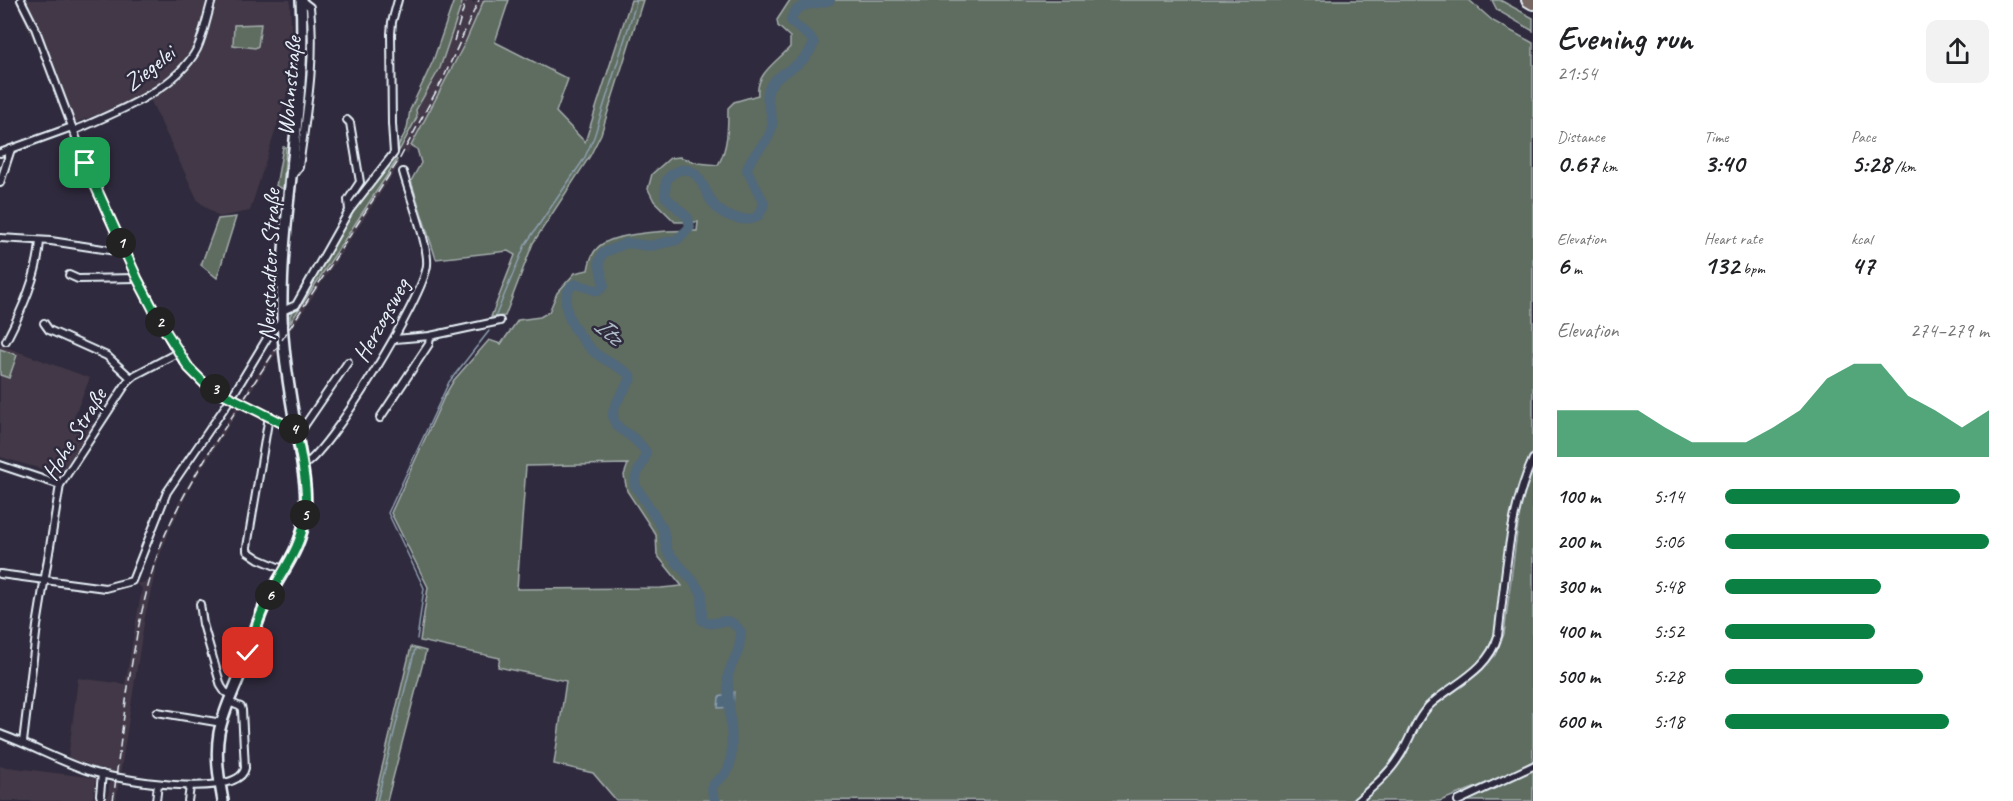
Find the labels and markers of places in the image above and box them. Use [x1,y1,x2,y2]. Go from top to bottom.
pin [59,137,110,188]
pin: 1 [106,228,136,258]
pin: 2 [145,307,175,337]
pin: 3 [200,374,230,404]
pin: 4 [279,414,309,444]
pin: 5 [290,500,320,530]
pin: 6 [255,580,285,610]
pin [222,627,273,678]

